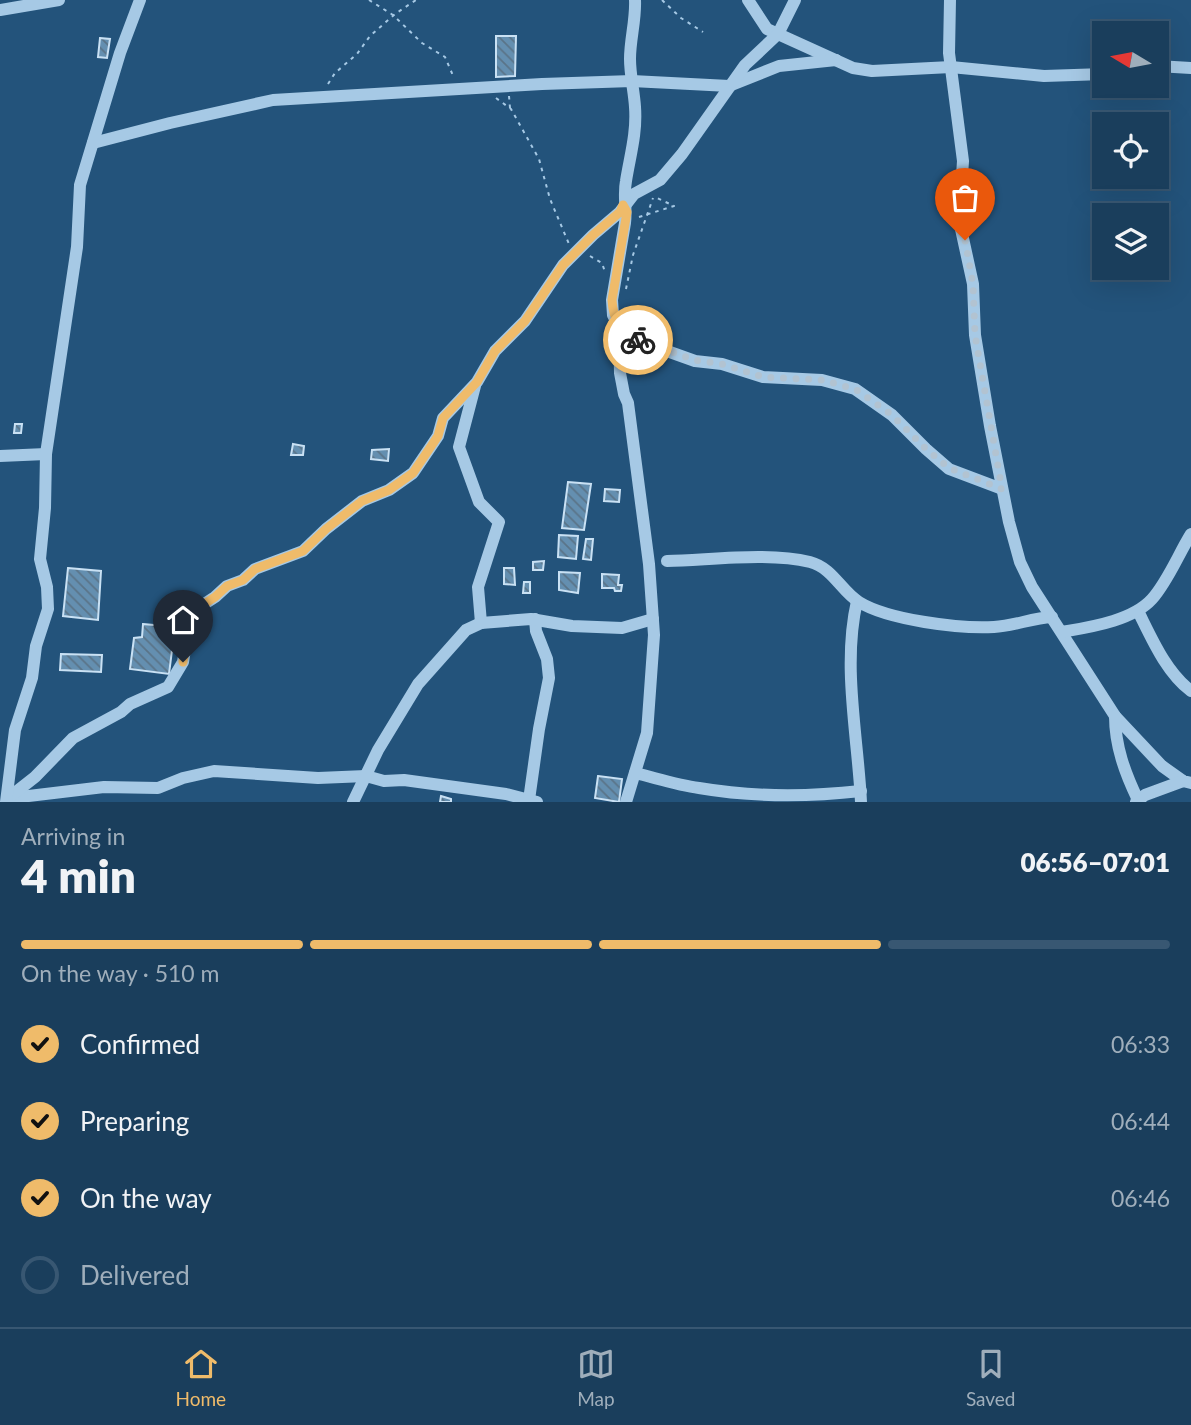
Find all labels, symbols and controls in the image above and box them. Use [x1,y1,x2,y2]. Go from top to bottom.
north arrow [1092,21,1169,98]
map controls [1092,21,1169,280]
button: locate [1092,112,1169,189]
pin [935,168,995,240]
icon: bag [946,179,984,217]
button: layers [1092,203,1169,280]
courier [603,305,673,375]
icon: bike [619,321,657,359]
pin [153,590,213,662]
icon: home [164,601,202,639]
text: Arriving in [21,822,125,850]
text: 06:56–07:01 [1020,846,1170,878]
text: 4 min [21,848,136,903]
text: On the way · 510 m [21,959,220,987]
icon: check [21,1025,59,1063]
text: Confirmed [80,1028,200,1060]
text: 06:33 [1111,1030,1170,1058]
icon: check [21,1102,59,1140]
text: Preparing [80,1105,189,1137]
text: 06:44 [1111,1107,1170,1135]
icon: check [21,1179,59,1217]
text: On the way [80,1182,212,1214]
text: 06:46 [1111,1184,1170,1212]
text: Delivered [80,1259,190,1291]
tab: Home [175,1345,226,1410]
tab: Map [577,1345,615,1410]
tab: Saved [966,1345,1016,1410]

